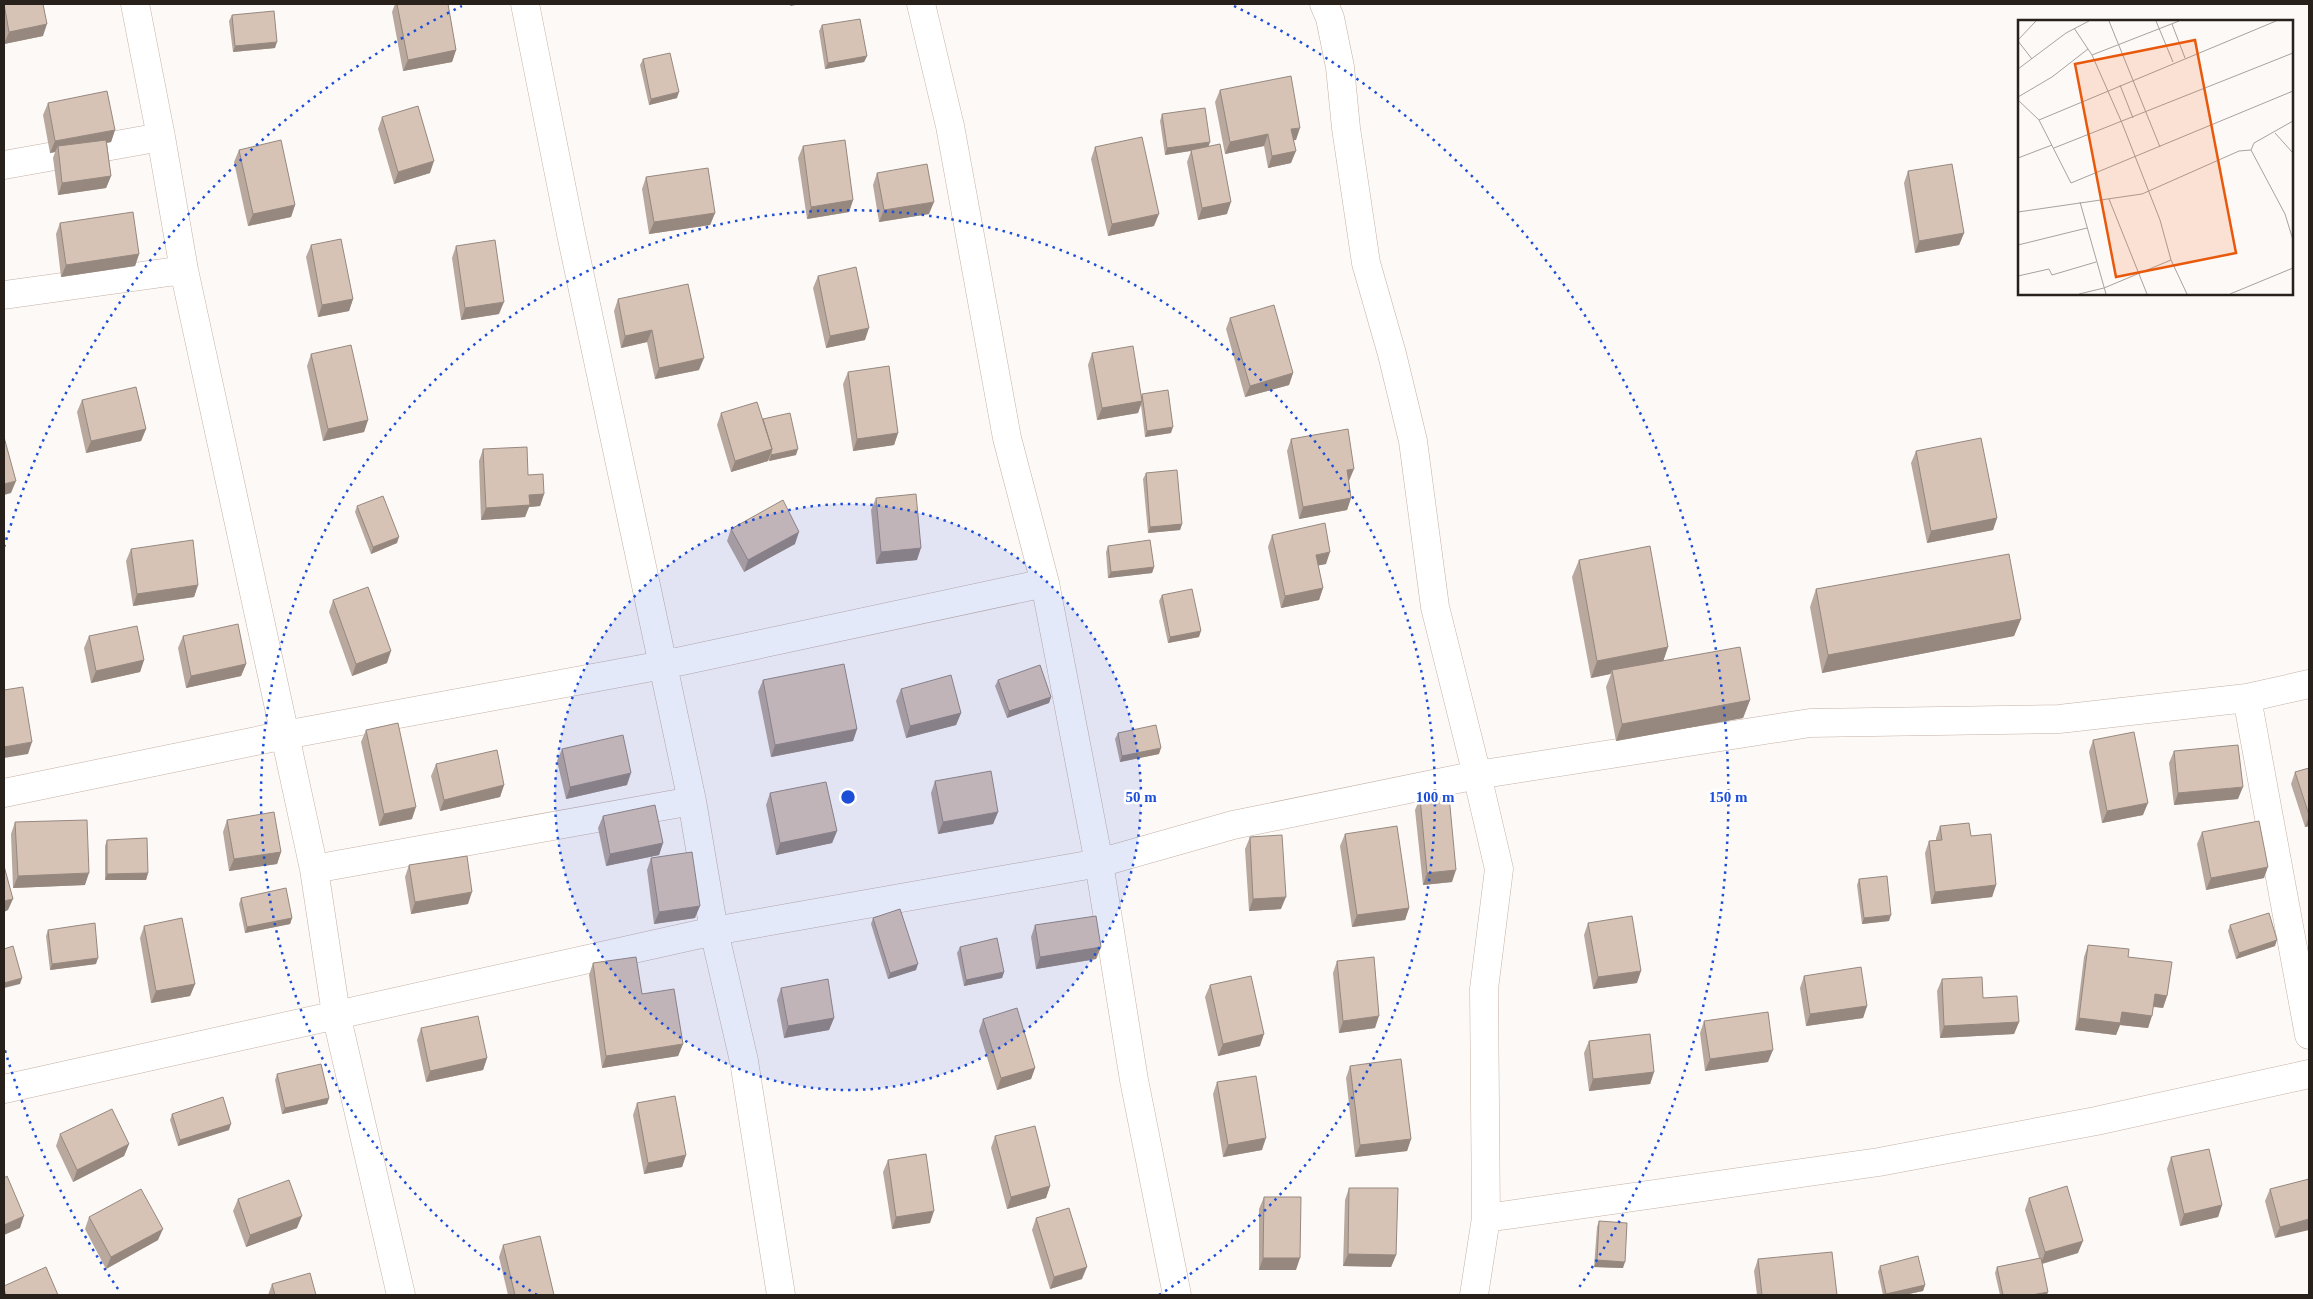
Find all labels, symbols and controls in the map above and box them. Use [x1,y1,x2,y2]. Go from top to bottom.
inset map [2018,20,2293,295]
centre of rings [839,788,857,806]
text: 50 m [1125,789,1157,805]
text: 100 m [1416,789,1455,805]
text: 150 m [1709,789,1748,805]

